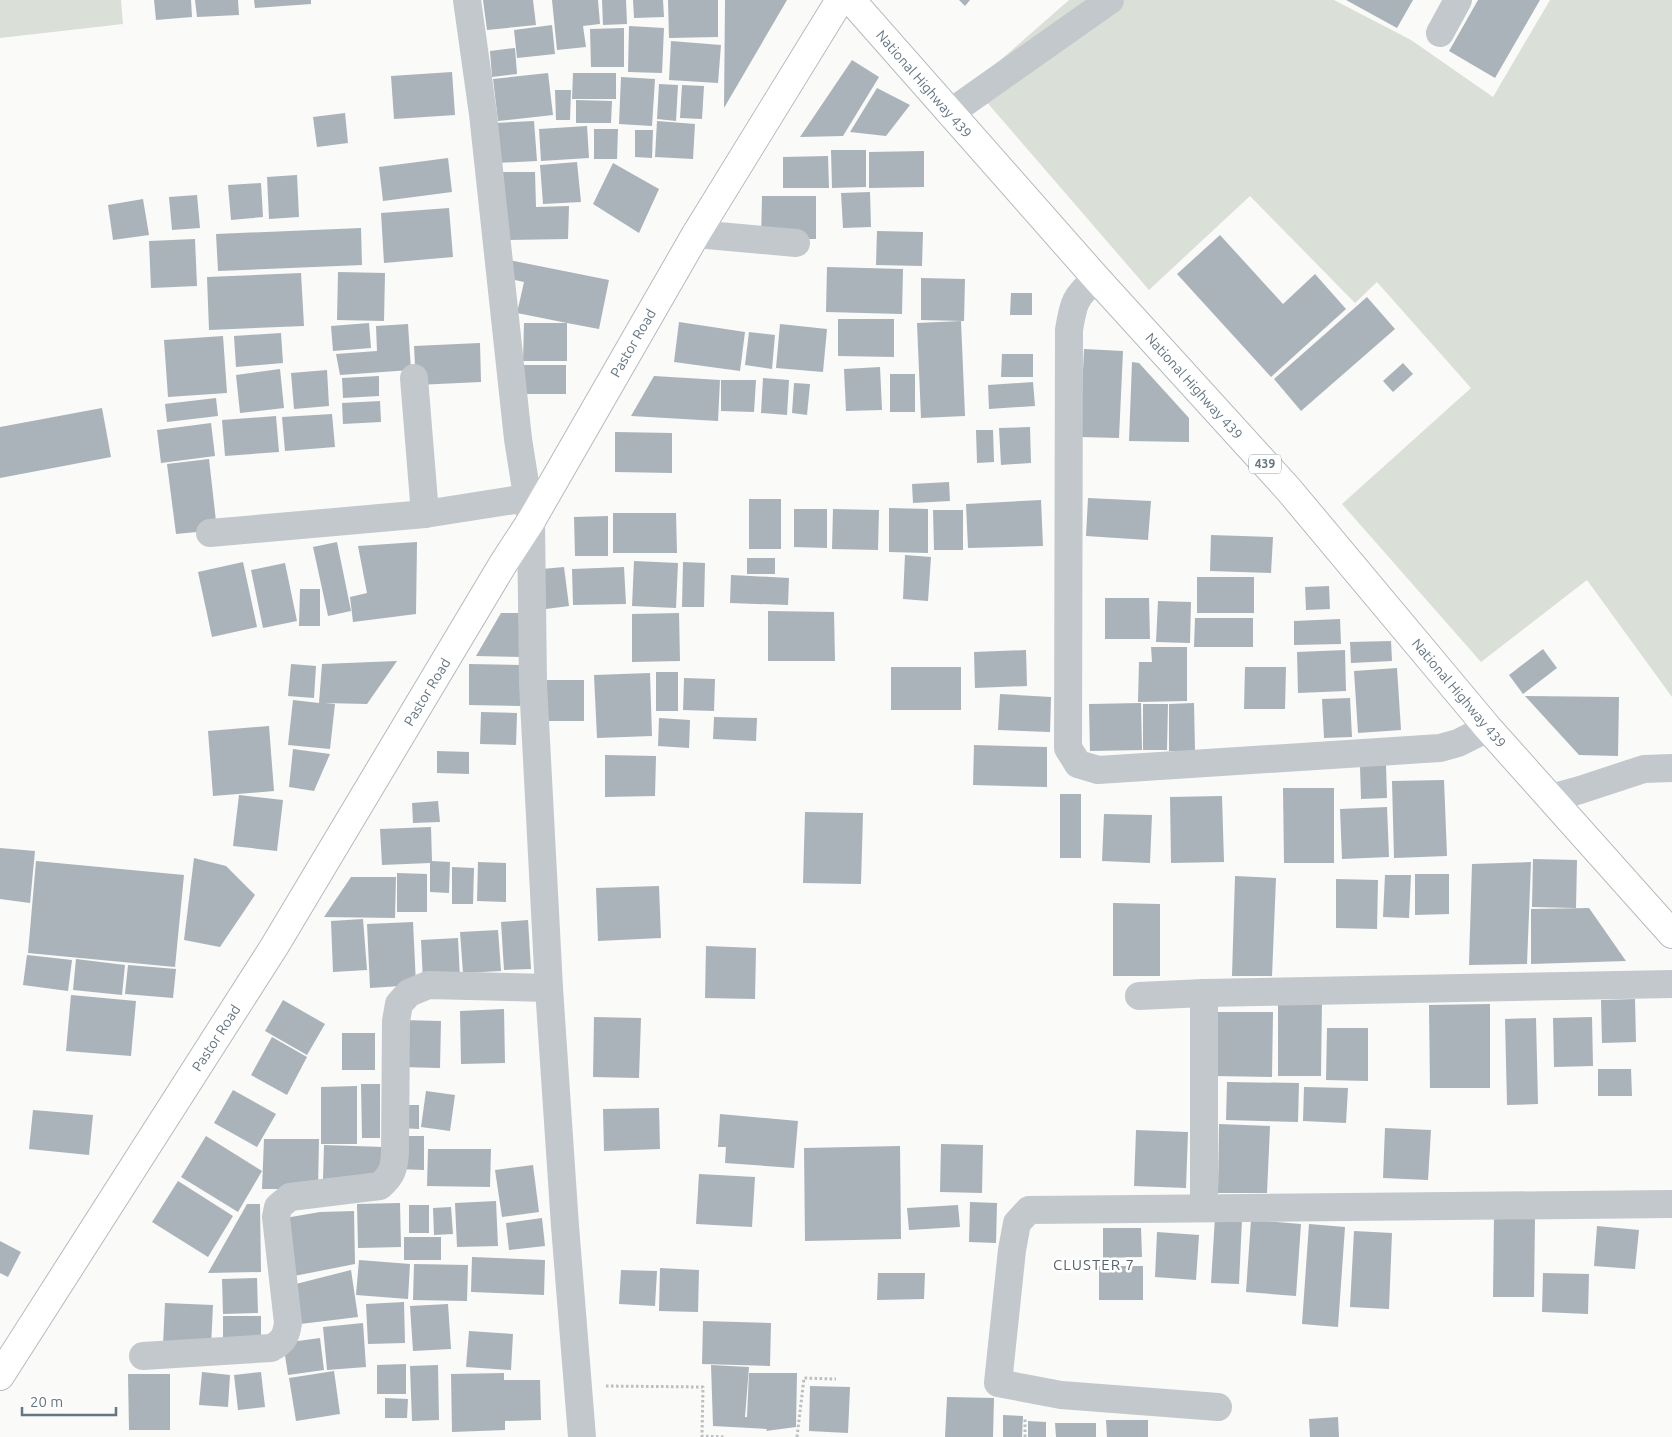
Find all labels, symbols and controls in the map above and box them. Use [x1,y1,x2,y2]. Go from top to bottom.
street label: National Highway 439 [873,27,975,141]
street label: Pastor Road [607,306,659,380]
street label: National Highway 439 [1142,330,1246,442]
road number: 439 [1249,454,1281,474]
street label: National Highway 439 [1409,635,1509,751]
street label: Pastor Road [401,655,453,729]
street label: Pastor Road [189,1002,243,1074]
district label: CLUSTER 7 [1053,1256,1135,1273]
scale bar [22,1384,116,1416]
text: 20 m [30,1393,63,1410]

